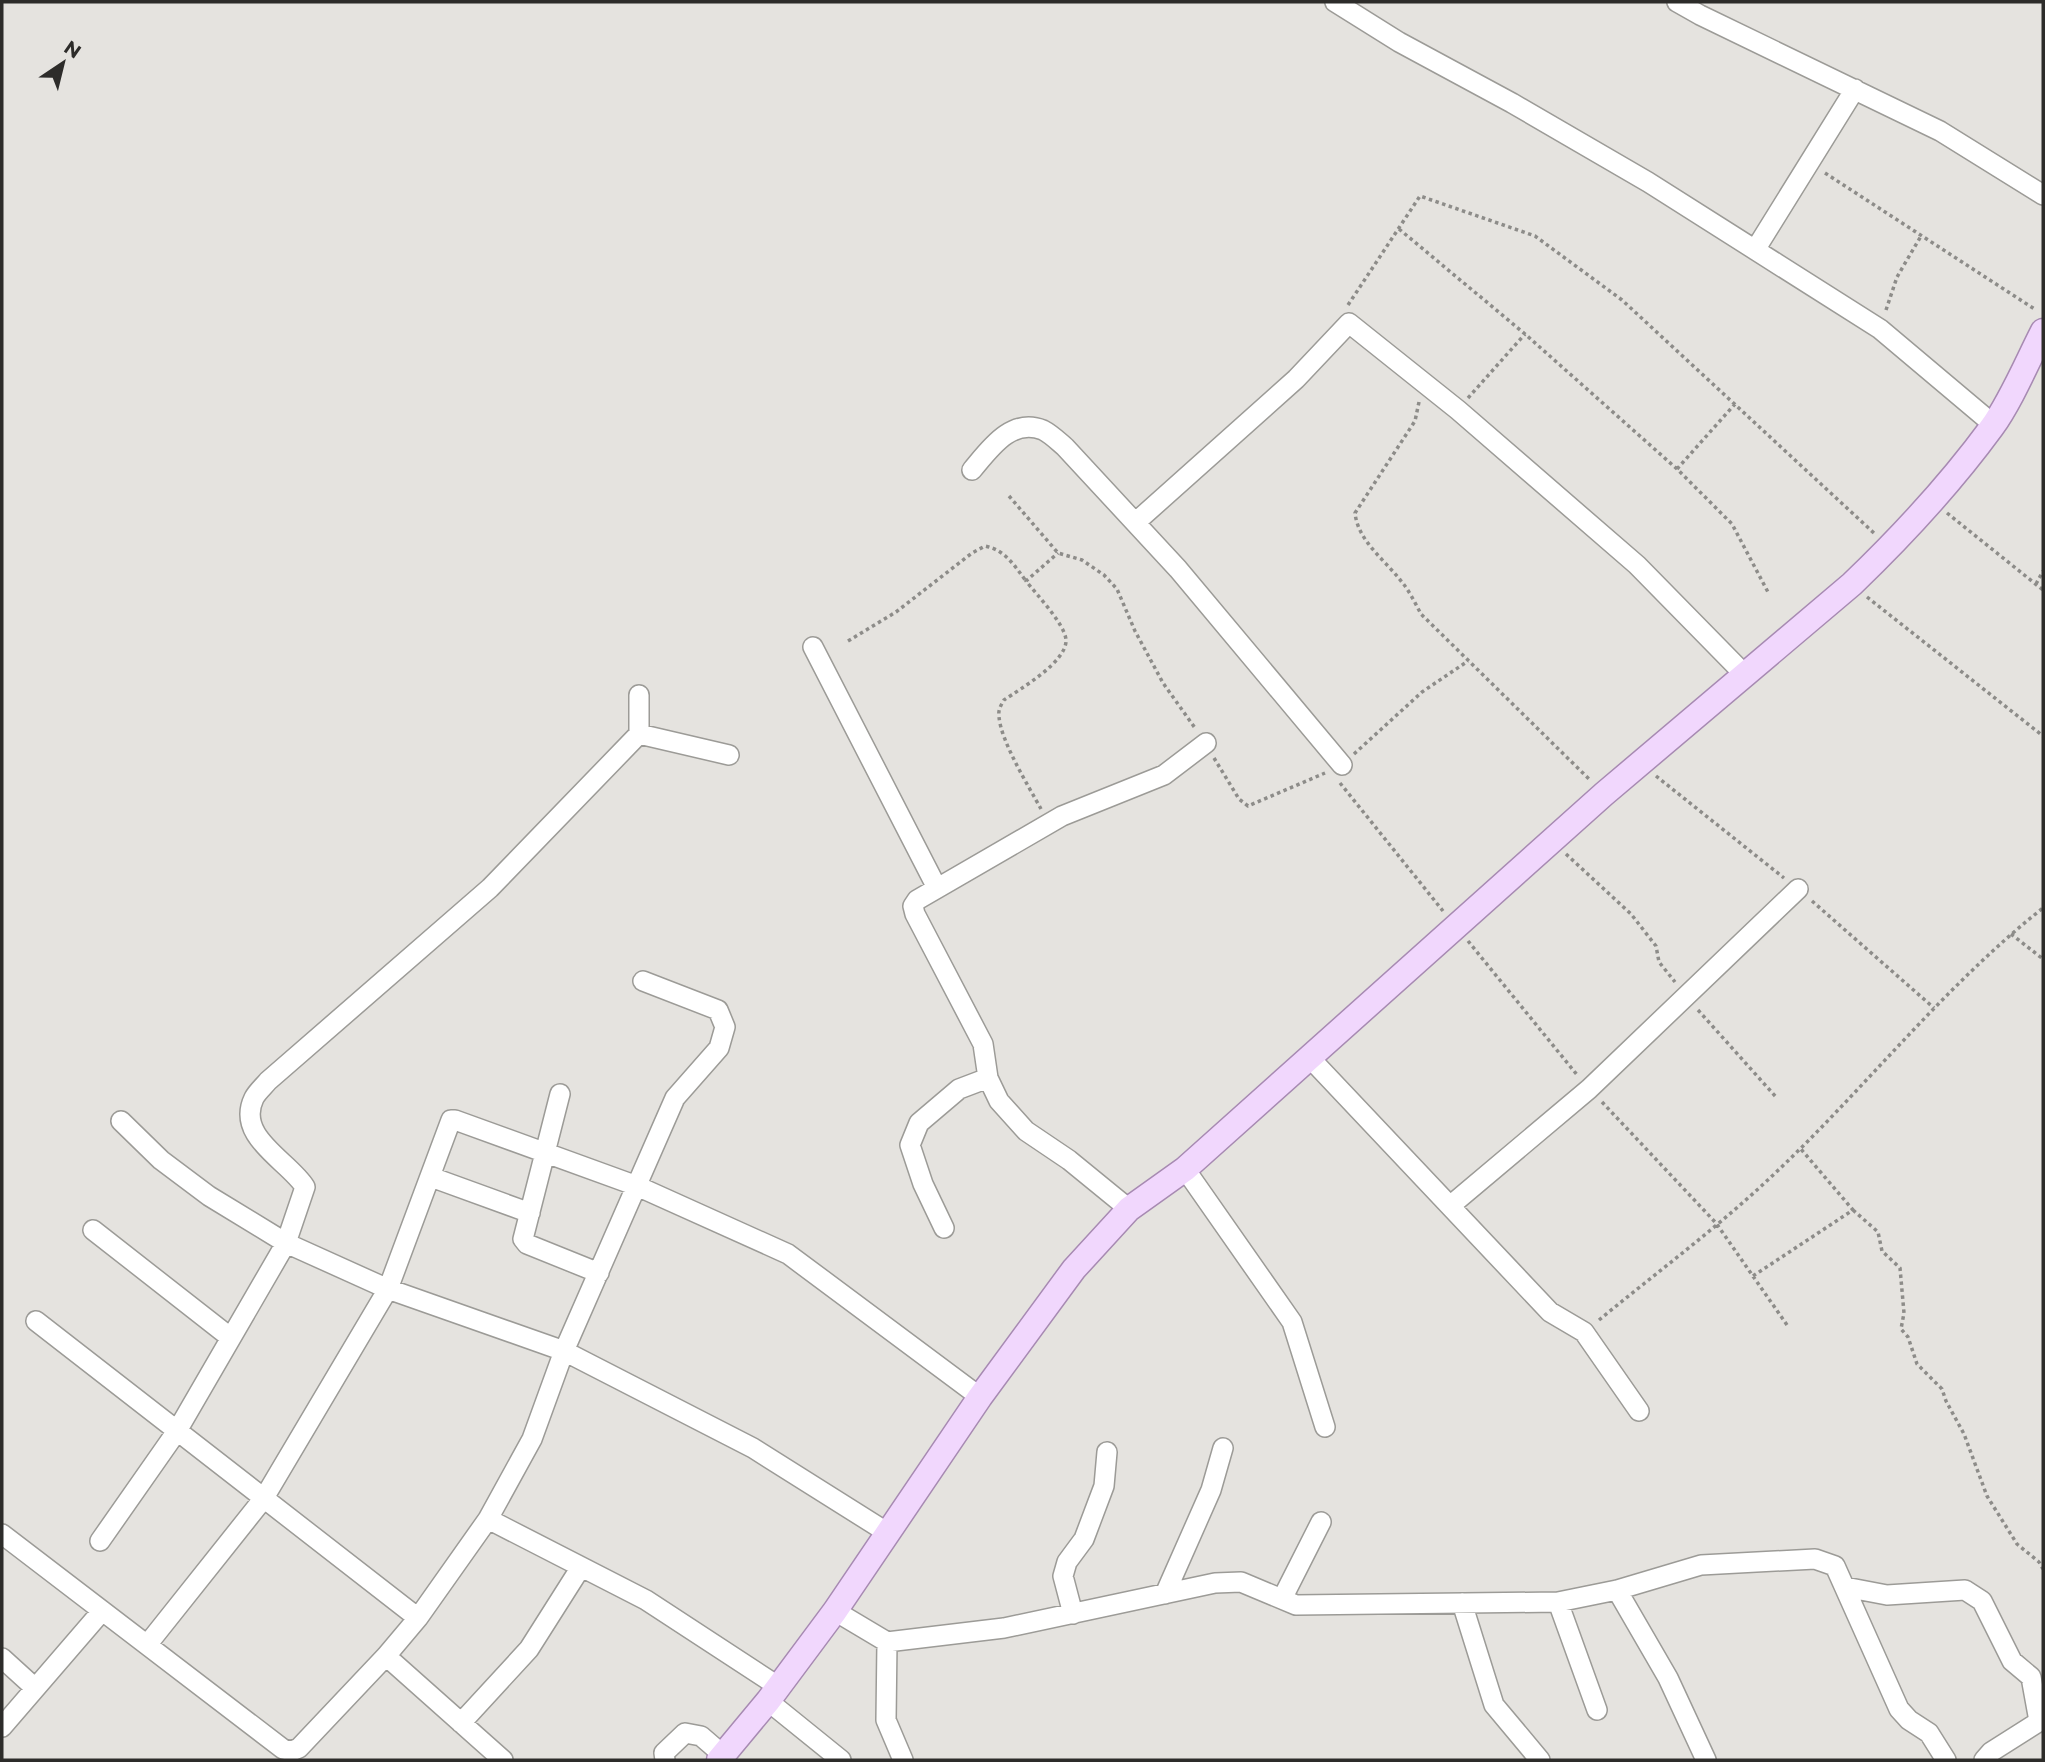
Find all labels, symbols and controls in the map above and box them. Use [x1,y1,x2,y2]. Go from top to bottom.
north arrow [28,28,98,98]
text: N [60,36,85,63]

